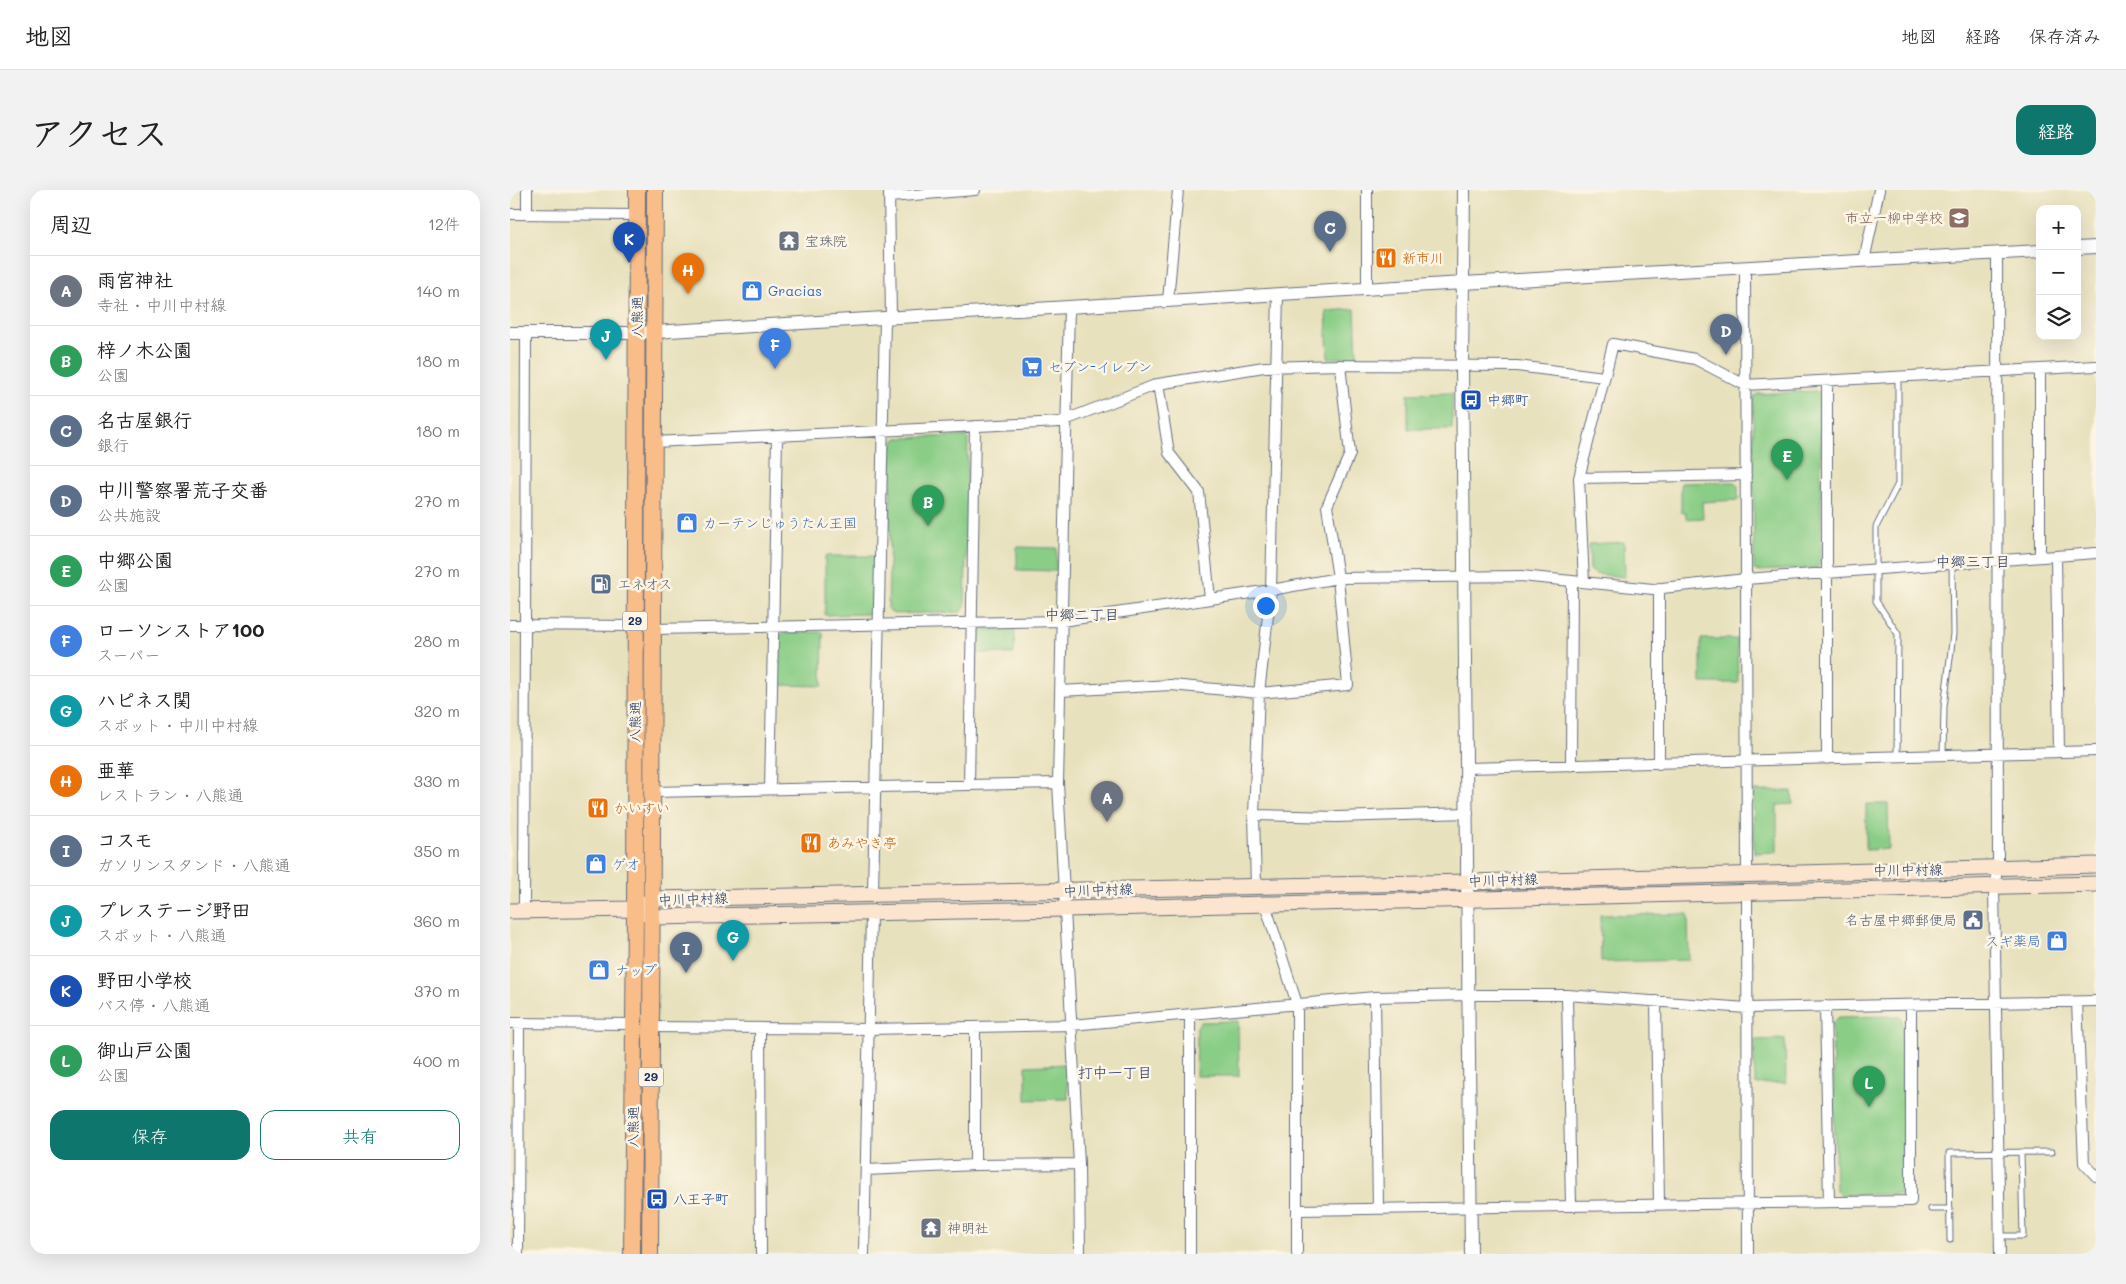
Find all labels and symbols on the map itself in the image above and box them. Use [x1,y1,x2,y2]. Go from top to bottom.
school or university icon: 市立一柳中学校 [1947,206,1971,230]
place label: 市立一柳中学校 [1845,208,1943,227]
pin: C [1314,211,1346,252]
pin: K [613,222,645,263]
temple icon: 宝珠院 [777,229,801,253]
place label: 宝珠院 [805,231,847,250]
restaurant icon: 新市川 [1374,246,1398,270]
place label: 新市川 [1402,248,1444,267]
pin: H [672,253,704,294]
shop icon: Gracias [740,279,764,303]
place label: Gracias [768,281,822,300]
street label: 八熊通 [627,296,646,338]
pin: D [1710,314,1742,355]
pin: J [590,319,622,360]
pin: F [759,328,791,369]
supermarket icon: セブン-イレブン [1020,355,1044,379]
place label: セブン-イレブン [1048,357,1152,376]
bus stop icon: 中郷町 [1459,388,1483,412]
place label: 中郷町 [1487,390,1529,409]
pin: E [1771,439,1803,480]
pin: B [912,485,944,526]
shop icon: カーテンじゅうたん王国 [675,511,699,535]
place label: カーテンじゅうたん王国 [703,513,857,532]
district label: 中郷三丁目 [1935,551,2011,571]
fuel station icon: エネオス [589,572,613,596]
place label: エネオス [617,574,672,593]
your location [1253,593,1279,619]
district label: 中郷二丁目 [1044,604,1120,624]
road number: 29 [622,612,648,631]
street label: 八熊通 [625,701,644,743]
pin: A [1091,781,1123,822]
restaurant icon: かいすい [586,796,610,820]
place label: かいすい [614,798,670,817]
restaurant icon: あみやき亭 [799,831,823,855]
place label: あみやき亭 [827,833,897,852]
shop icon: ゲオ [584,852,608,876]
place label: ゲオ [612,854,640,873]
street label: 中川中村線 [1873,859,1943,880]
street label: 中川中村線 [1468,869,1538,890]
street label: 中川中村線 [1063,879,1133,900]
street label: 中川中村線 [658,888,728,909]
public building icon: 名古屋中郷郵便局 [1961,908,1985,932]
place label: 名古屋中郷郵便局 [1845,910,1957,929]
pin: G [717,920,749,961]
shop icon: スギ薬局 [2045,929,2069,953]
place label: スギ薬局 [1985,931,2041,950]
pin: I [670,932,702,973]
shop icon: ナップ [587,958,611,982]
place label: ナップ [615,960,657,979]
district label: 打中一丁目 [1077,1062,1153,1082]
pin: L [1853,1066,1885,1107]
road number: 29 [638,1068,664,1086]
street label: 八熊通 [623,1106,642,1148]
bus stop icon: 八王子町 [645,1187,669,1211]
place label: 八王子町 [673,1189,729,1208]
temple icon: 神明社 [919,1216,943,1240]
place label: 神明社 [947,1218,989,1237]

